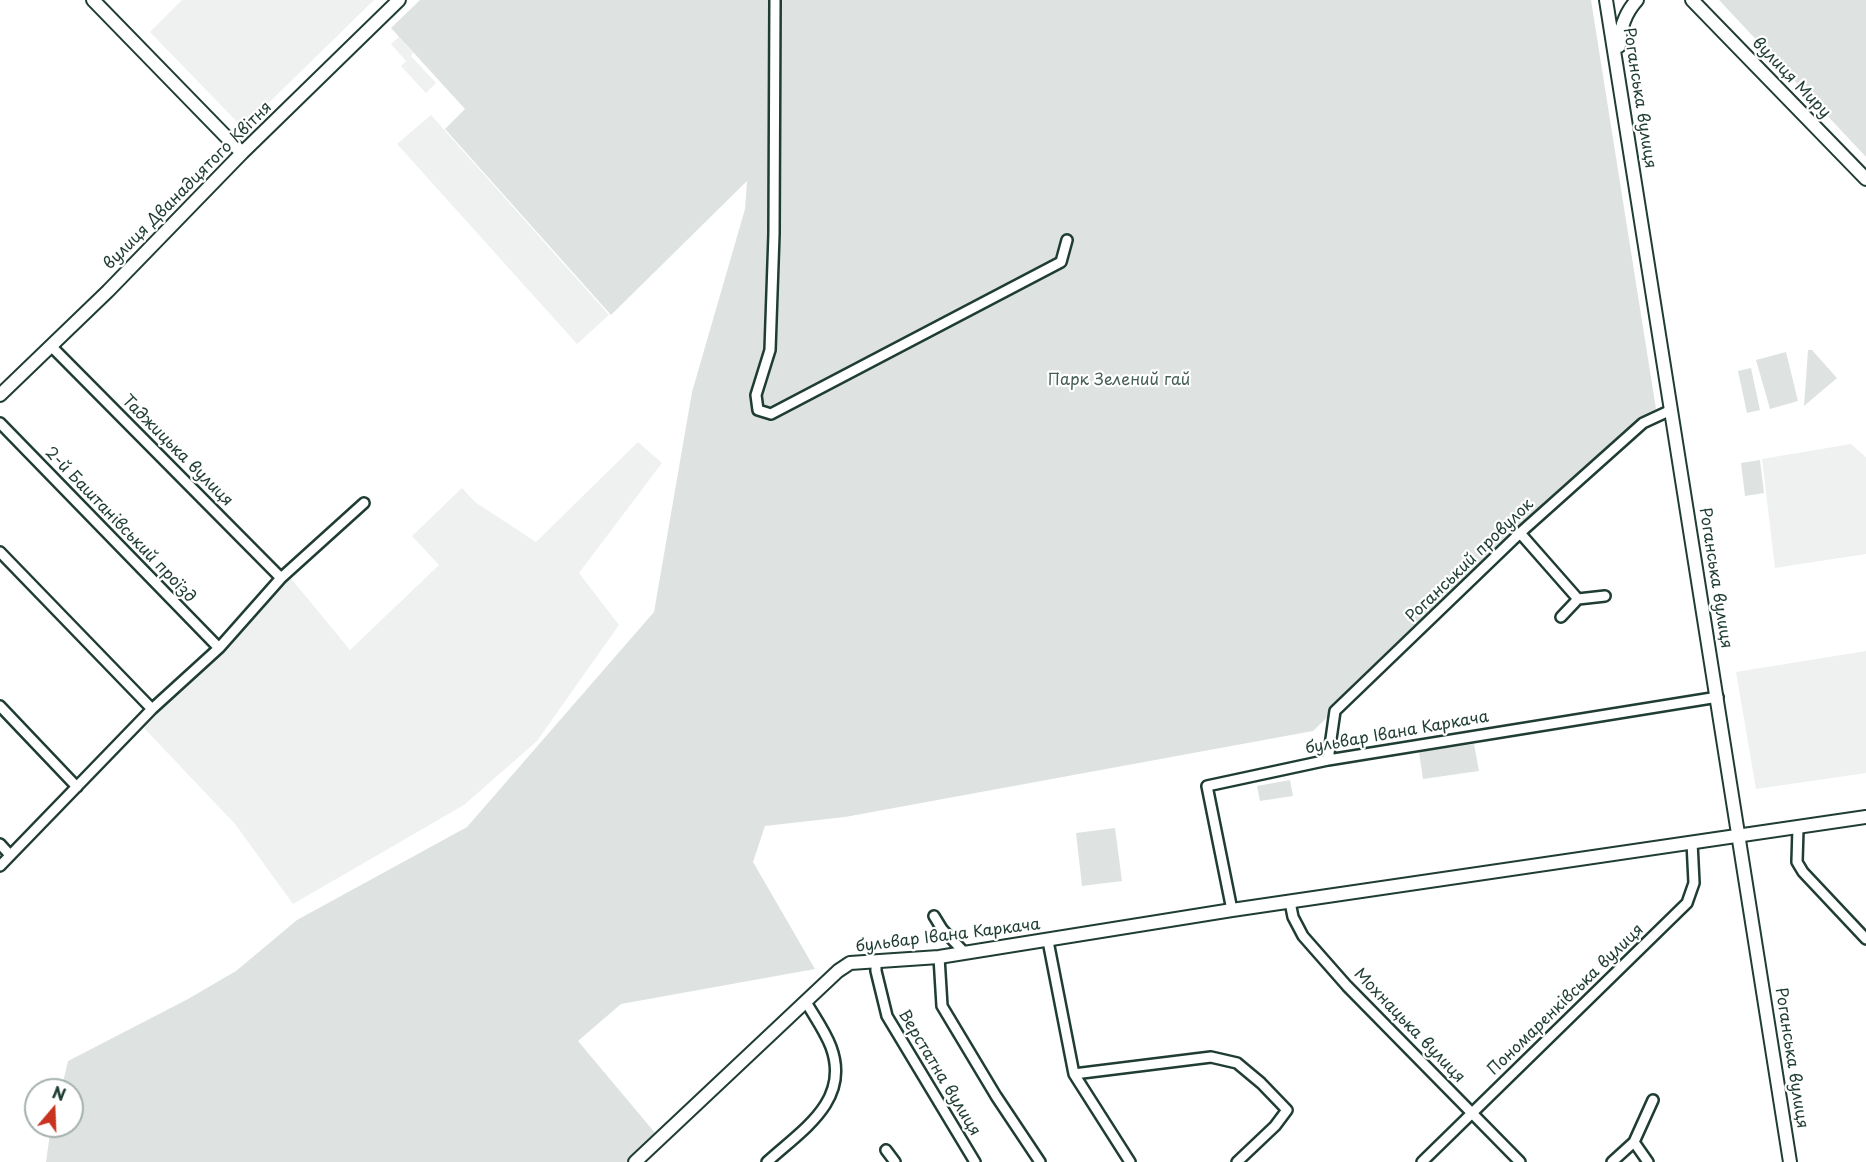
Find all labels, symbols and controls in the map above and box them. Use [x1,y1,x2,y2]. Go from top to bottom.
street label: Роганська вулиця [1618,26,1660,170]
street label: вулиця Миру [1748,34,1834,122]
street label: вулиця Дванадцятого Квітня [100,98,276,274]
park label: Парк Зелений гай [1048,371,1190,391]
street label: Таджицька вулиця [117,391,237,511]
street label: 2-й Баштанівський проїзд [41,443,199,607]
street label: Роганський провулок [1402,495,1538,627]
street label: Роганська вулиця [1694,506,1736,650]
street label: бульвар Івана Каркача [1304,707,1490,759]
street label: бульвар Івана Каркача [855,915,1041,957]
street label: Пономаренківська вулиця [1484,920,1648,1080]
street label: Мохнацька вулиця [1350,965,1468,1087]
street label: Роганська вулиця [1770,986,1812,1130]
street label: Верстатна вулиця [894,1006,984,1140]
north arrow [24,1078,84,1138]
text: N [49,1079,69,1106]

